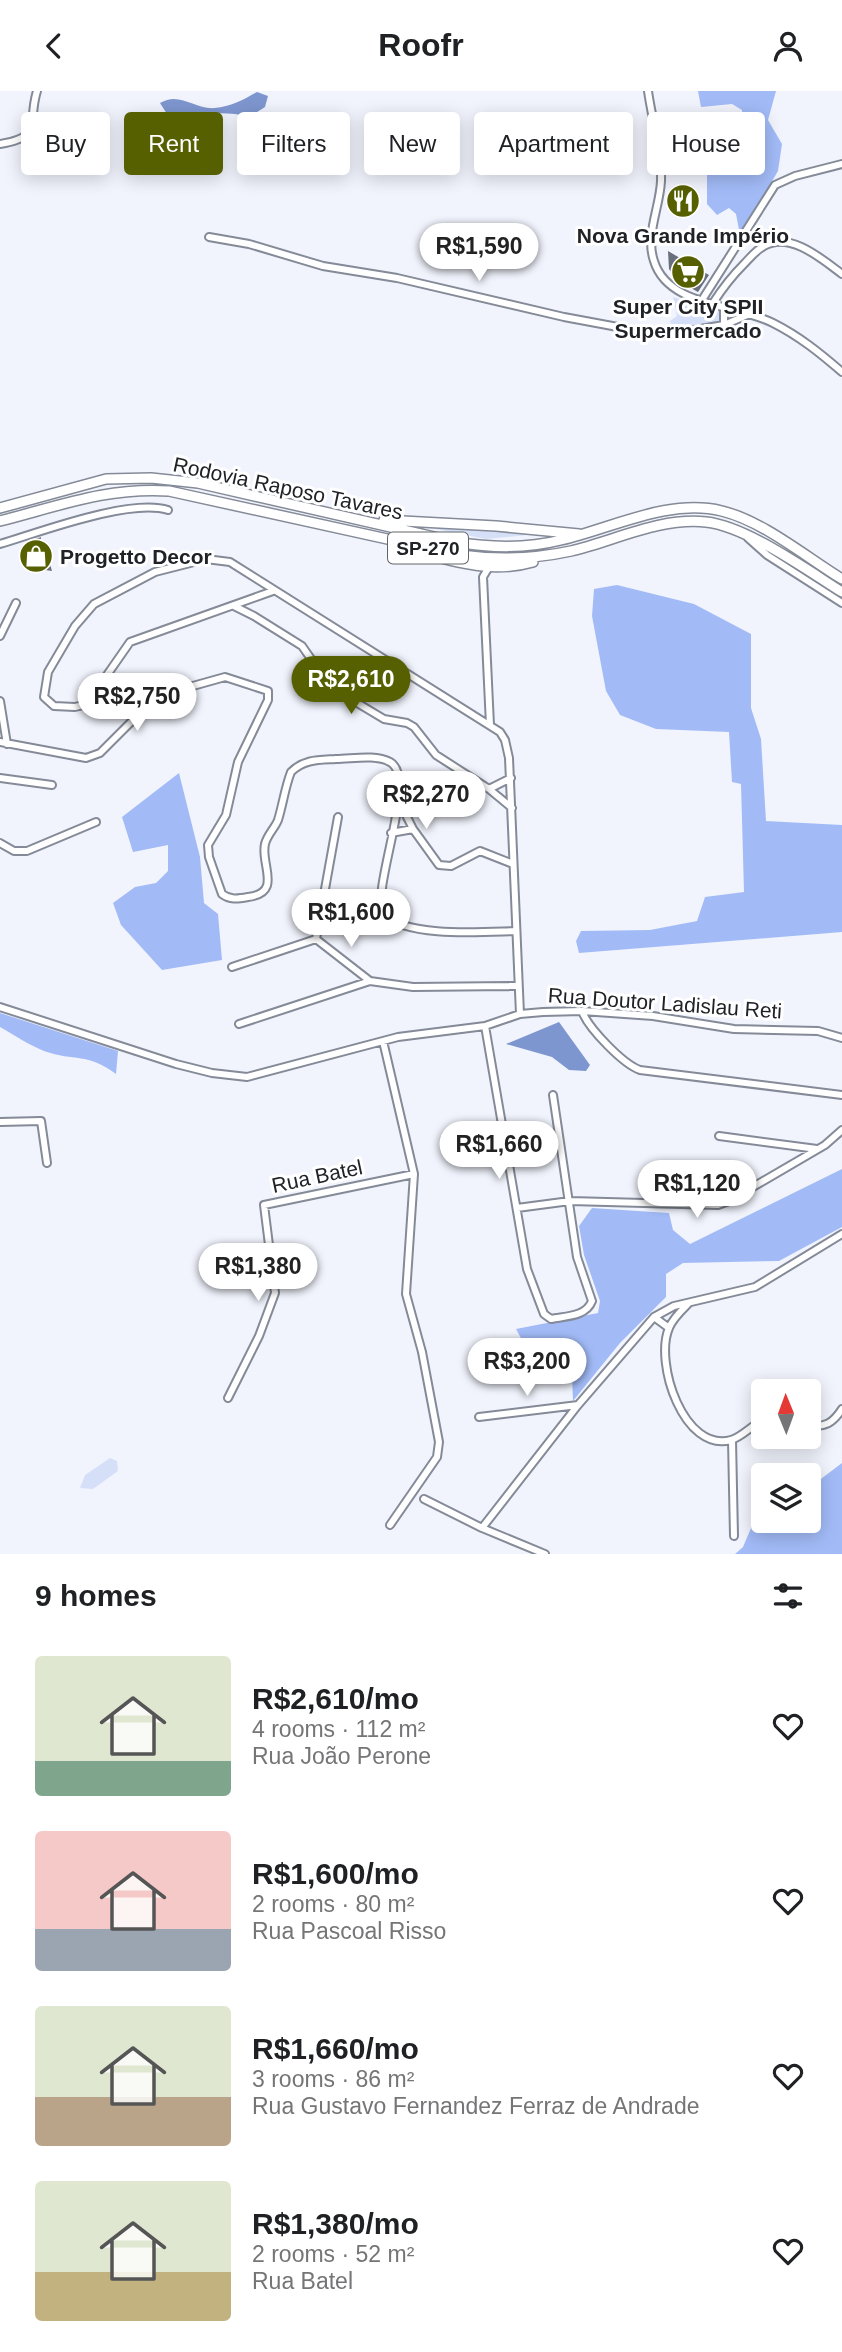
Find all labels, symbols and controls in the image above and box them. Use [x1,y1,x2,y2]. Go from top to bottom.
icon: back [35,27,73,65]
text: Roofr [378,27,464,63]
icon: person [769,27,807,65]
chip: Buy [21,112,110,175]
chip: Rent [124,112,223,175]
chip: Filters [237,112,350,175]
chip: New [364,112,460,175]
chip: Apartment [474,112,633,175]
chip: House [647,112,765,175]
restaurant icon: Nova Grande Império [664,182,702,220]
pin: R$1,590 [414,223,544,283]
place label: Nova Grande Império [577,224,789,247]
text: R$1,590 [436,233,522,259]
supermarket icon: Super City SPII Supermercado [669,253,707,291]
place label: Super City SPII Supermercado [613,295,763,342]
street label: Rodovia Raposo Tavares [171,452,405,524]
road number: SP-270 [388,533,468,563]
shop icon: Progetto Decor [17,537,55,575]
place label: Progetto Decor [60,545,212,568]
pin: R$2,610 [286,657,416,716]
text: R$2,610 [308,666,394,692]
pin: R$2,750 [72,673,202,733]
text: R$2,750 [94,683,180,709]
pin: R$2,270 [361,771,491,831]
text: R$2,270 [383,781,469,807]
pin: R$1,600 [286,889,416,949]
text: R$1,600 [308,899,394,925]
street label: Rua Doutor Ladislau Reti [547,983,783,1023]
pin: R$1,660 [434,1121,564,1181]
text: R$1,660 [456,1131,542,1157]
street label: Rua Batel [269,1155,365,1197]
pin: R$1,120 [632,1161,762,1220]
text: R$1,120 [654,1170,740,1196]
pin: R$1,380 [193,1243,323,1303]
text: R$1,380 [215,1253,301,1279]
pin: R$3,200 [462,1339,592,1398]
text: R$3,200 [484,1348,570,1374]
north arrow [751,1379,821,1449]
map controls [751,1379,821,1533]
button: layers [751,1463,821,1533]
icon: filters [769,1577,807,1615]
text: 9 homes [35,1579,157,1612]
text: R$2,610/mo [252,1682,419,1715]
icon: home [91,1684,175,1768]
icon: heart [769,1707,807,1745]
text: 4 rooms · 112 m² [252,1716,425,1742]
text: Rua João Perone [252,1743,431,1769]
text: R$1,600/mo [252,1857,419,1890]
icon: home [91,1859,175,1943]
icon: heart [769,1882,807,1920]
text: 2 rooms · 80 m² [252,1891,414,1917]
text: Rua Pascoal Risso [252,1918,446,1944]
text: R$1,660/mo [252,2032,419,2065]
icon: home [91,2034,175,2118]
icon: heart [769,2057,807,2095]
text: 3 rooms · 86 m² [252,2066,414,2092]
text: Rua Gustavo Fernandez Ferraz de Andrade [252,2093,699,2119]
text: R$1,380/mo [252,2207,419,2240]
icon: home [91,2209,175,2293]
icon: heart [769,2232,807,2270]
text: 2 rooms · 52 m² [252,2241,414,2267]
text: Rua Batel [252,2268,353,2294]

